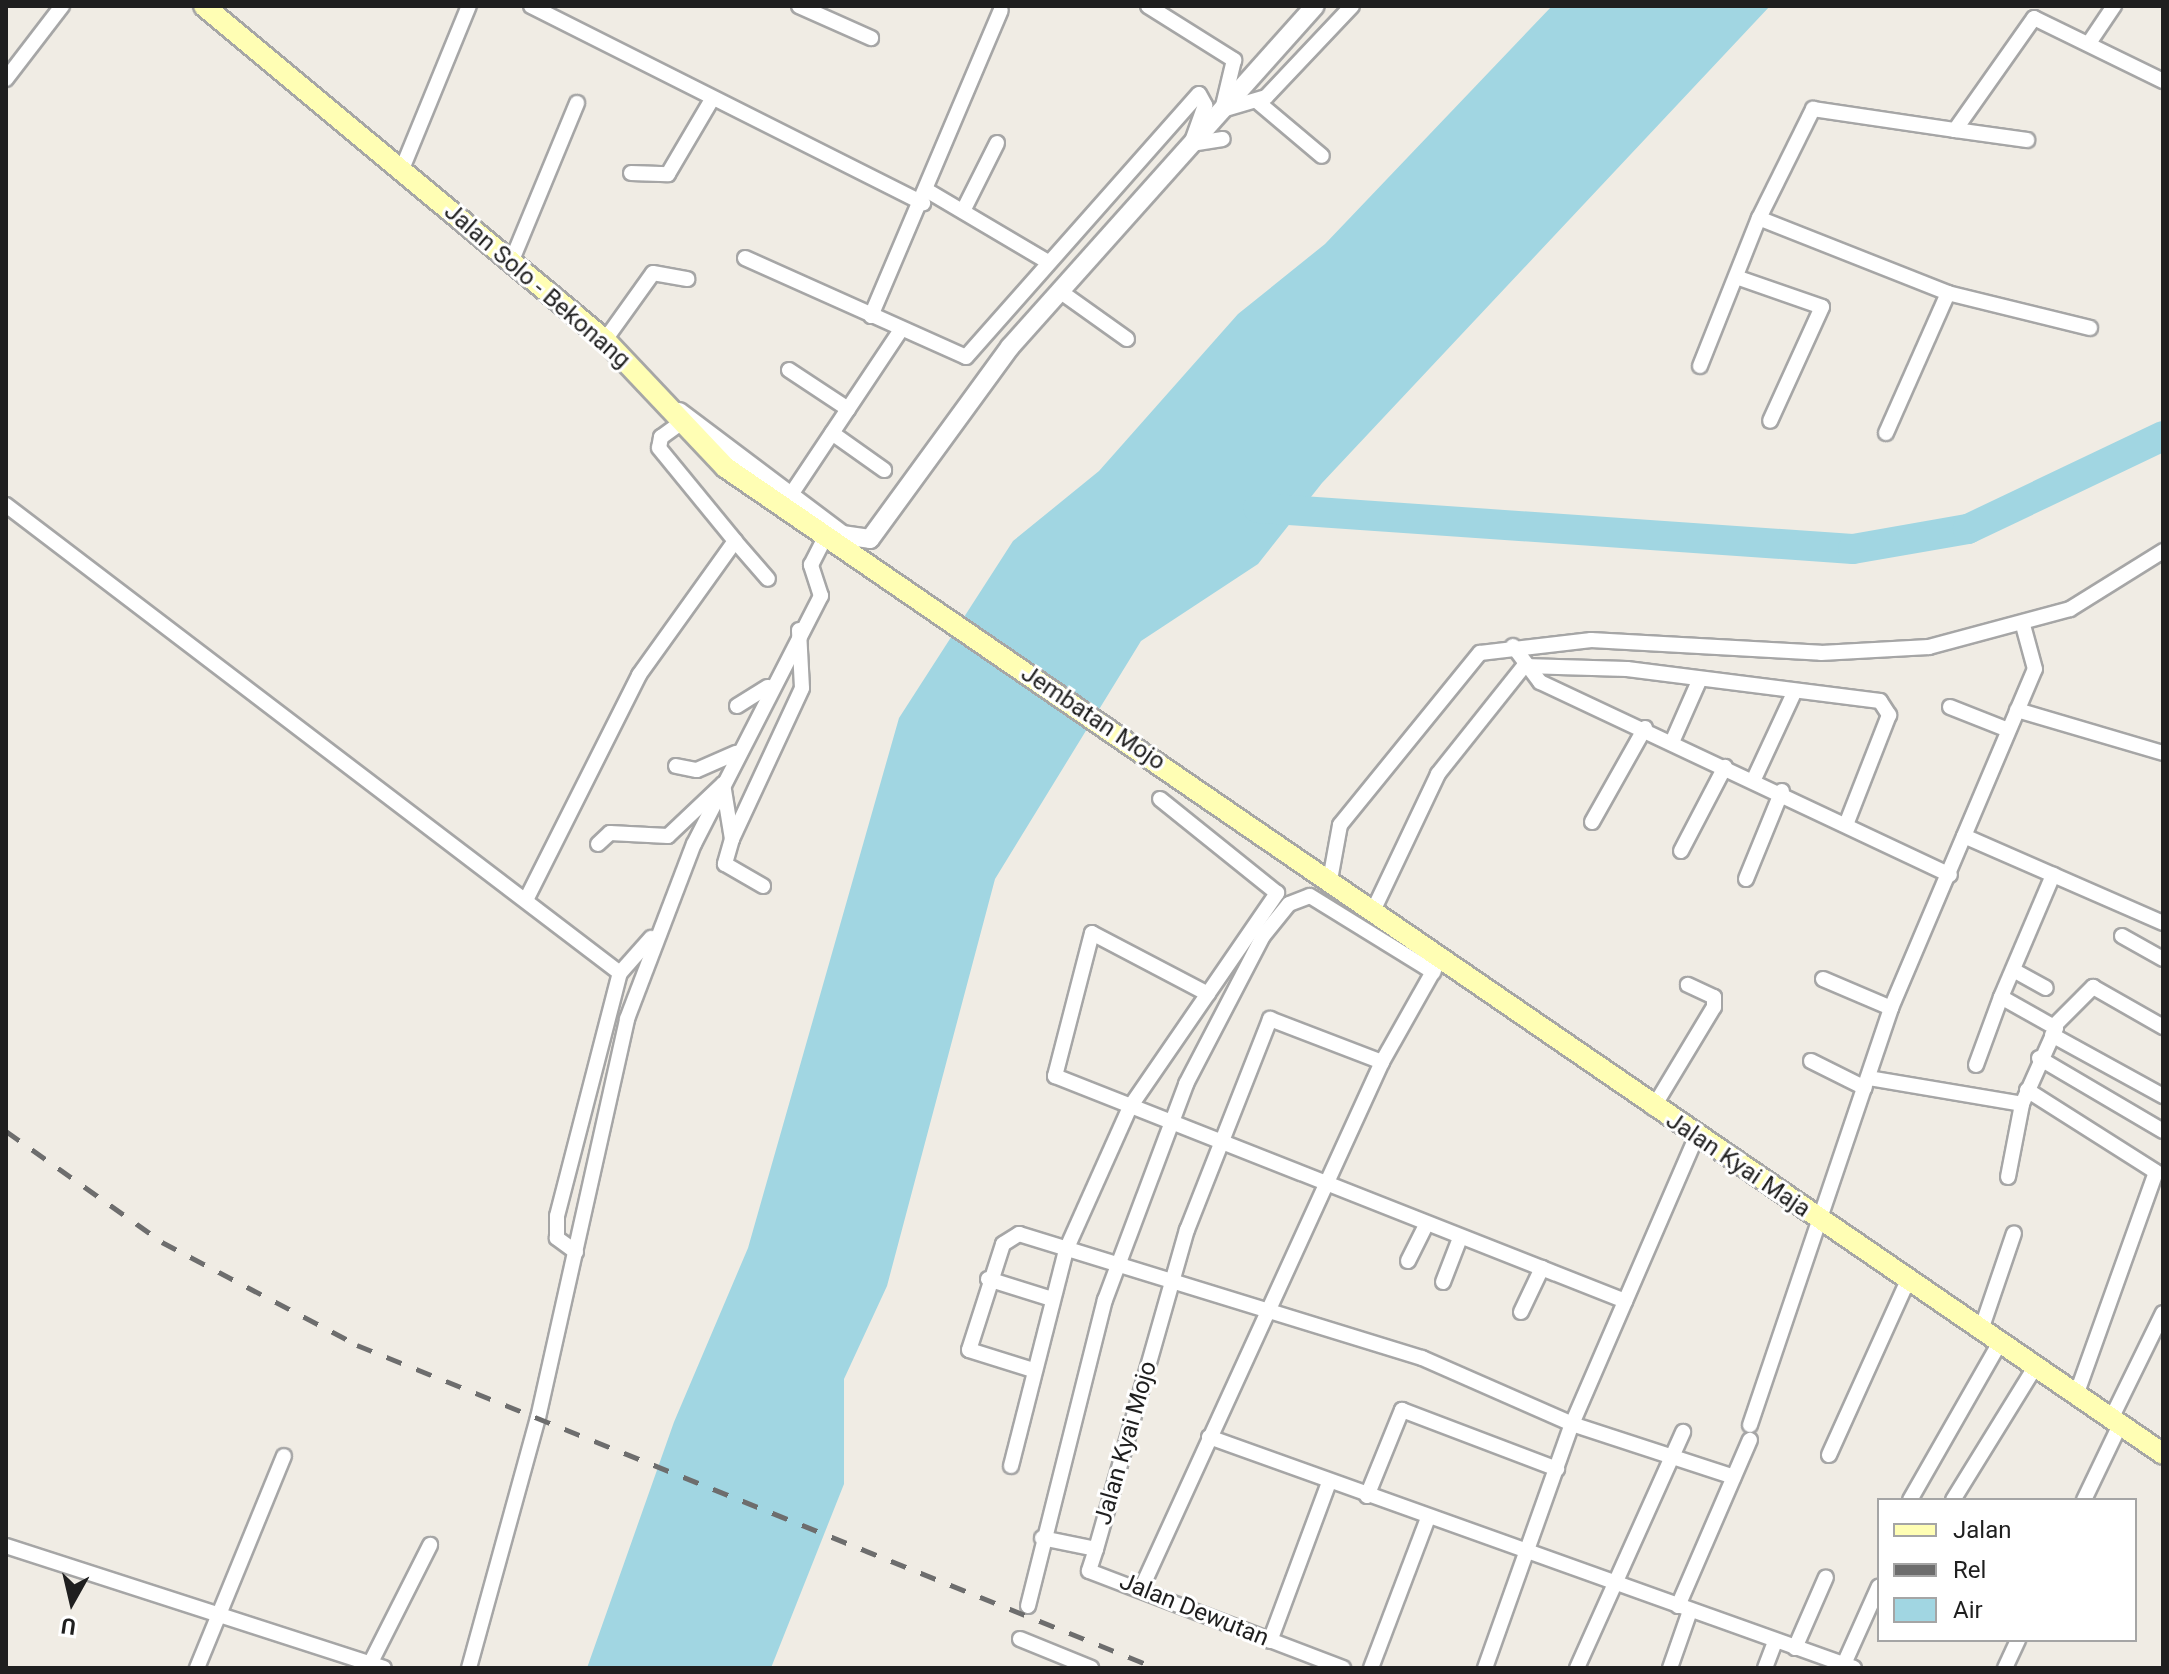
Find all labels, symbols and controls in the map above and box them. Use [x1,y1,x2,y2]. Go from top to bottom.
street label: Jalan Solo - Bekonang [438,197,636,375]
street label: Jembatan Mojo [1015,659,1171,777]
street label: Jalan Kyai Maja [1660,1106,1816,1224]
street label: Jalan Kyai Mojo [1089,1358,1163,1528]
legend [1877,1498,2137,1642]
text: Jalan [1953,1516,2011,1544]
text: Rel [1953,1556,1986,1584]
north arrow [32,1562,112,1642]
street label: Jalan Dewutan [1115,1567,1273,1653]
text: Air [1953,1596,1983,1624]
text: U [60,1613,78,1640]

